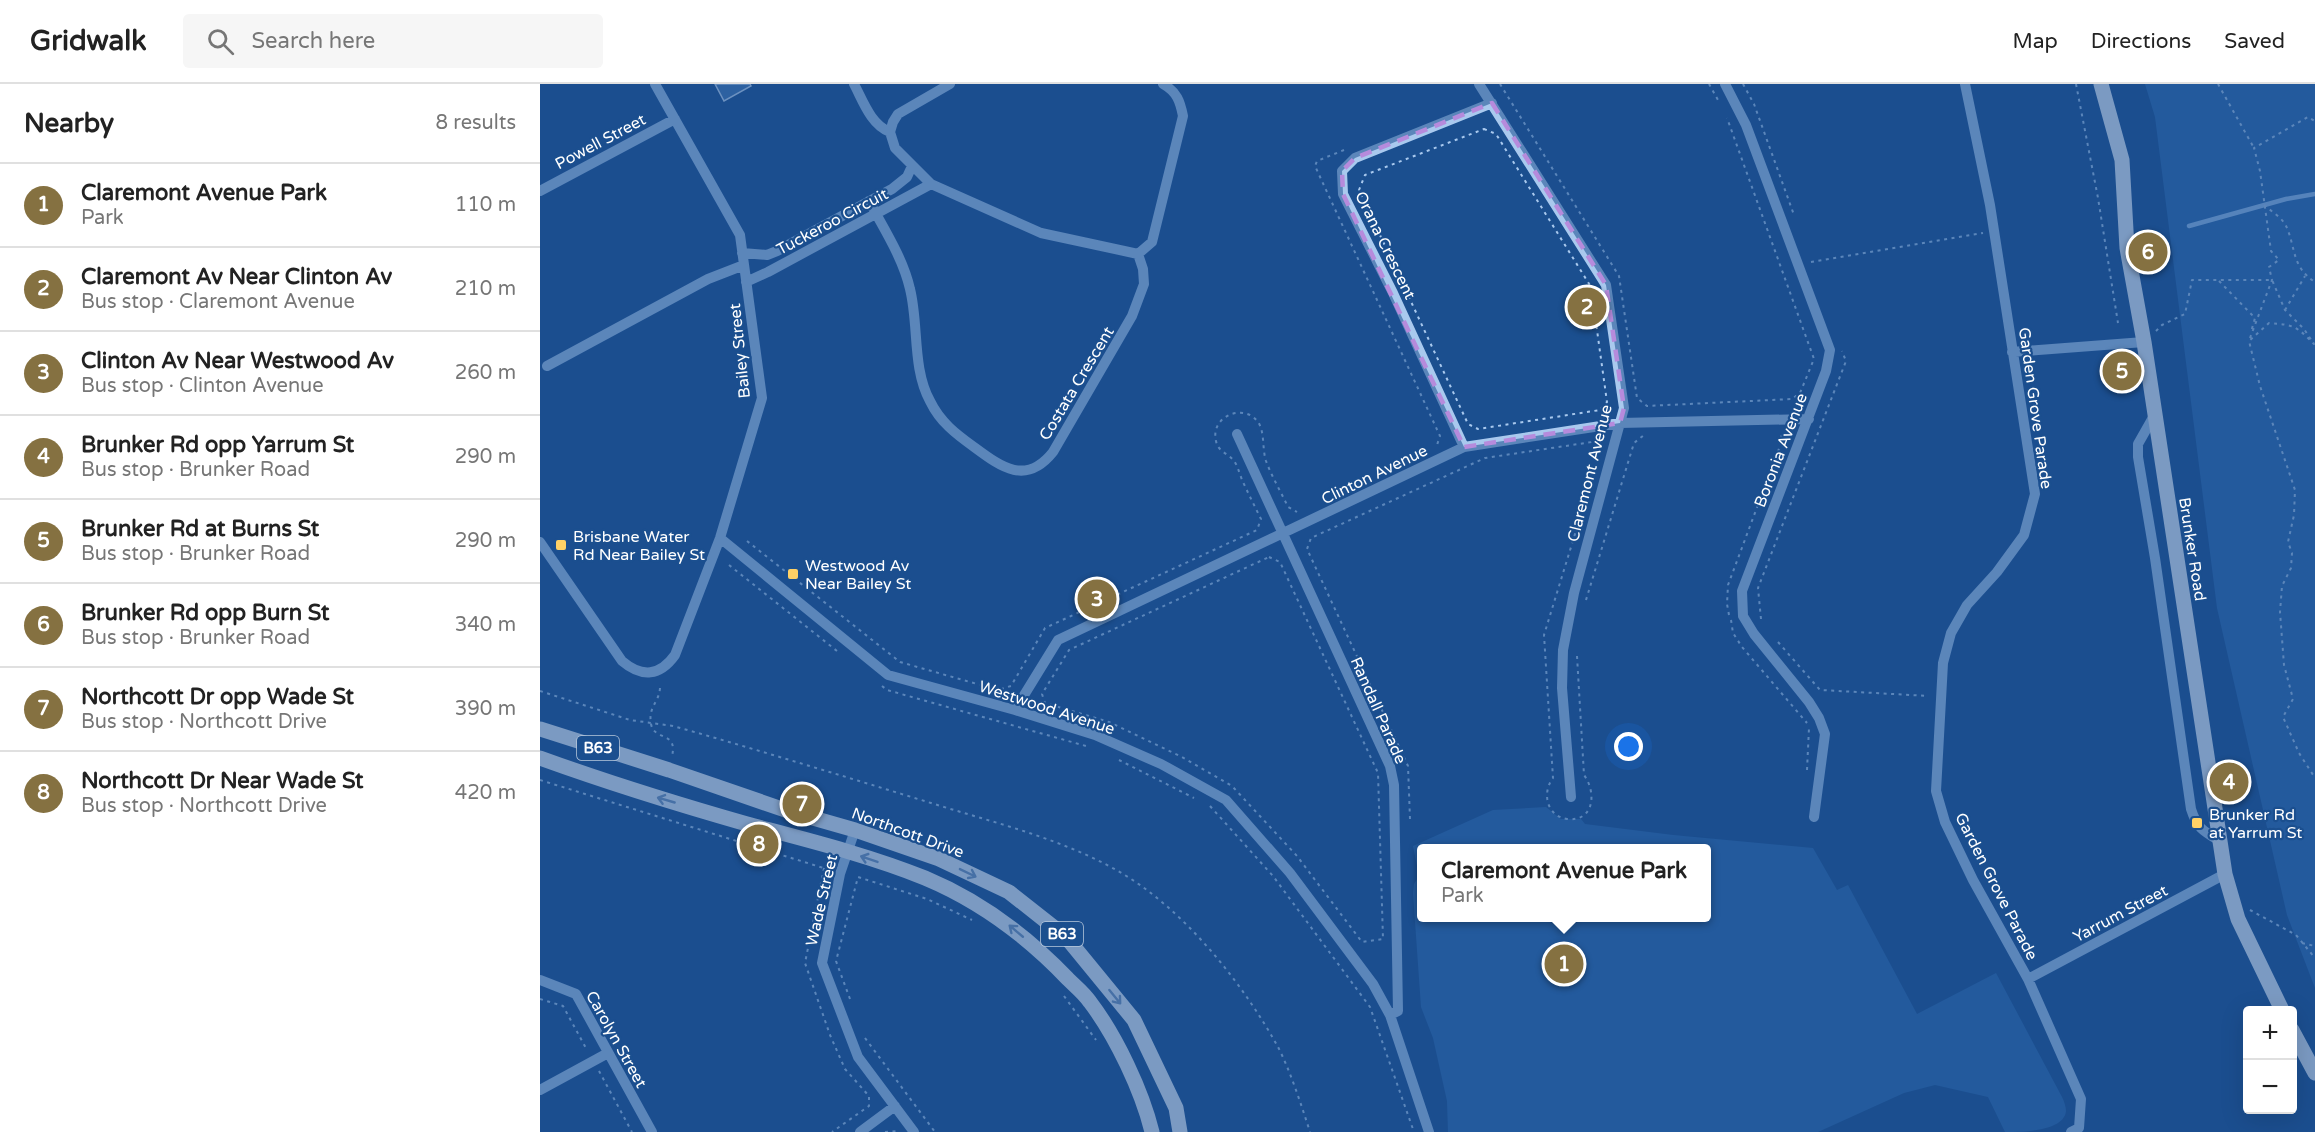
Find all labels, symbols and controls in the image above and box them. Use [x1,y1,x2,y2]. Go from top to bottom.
search box [183,14,603,68]
text: Gridwalk [30,24,147,58]
icon: search [204,25,237,58]
text: Search here [252,28,375,54]
text: Map [2012,29,2058,54]
text: Directions [2091,29,2191,54]
text: Saved [2224,29,2285,54]
text: Nearby [24,108,114,139]
street label: Powell Street [552,110,649,174]
text: 8 results [436,111,516,135]
text: Claremont Avenue Park [81,180,327,206]
street label: Tuckeroo Circuit [773,184,892,260]
street label: Orana Crescent [1350,188,1420,303]
text: 1 [37,193,50,217]
text: 110 m [455,193,516,217]
text: Park [81,206,124,230]
pin: 6 [2128,230,2168,274]
text: Claremont Av Near Clinton Av [81,264,392,290]
text: 2 [37,277,50,301]
text: 210 m [455,277,516,301]
pin: 2 [1568,284,1606,330]
text: Bus stop · Claremont Avenue [81,290,355,314]
street label: Bailey Street [725,302,755,399]
street label: Costata Crescent [1035,323,1119,444]
street label: Garden Grove Parade [2014,326,2056,490]
text: Clinton Av Near Westwood Av [81,348,394,374]
pin: 5 [2102,348,2142,394]
text: 3 [37,361,50,385]
text: 260 m [455,361,516,385]
text: Bus stop · Clinton Avenue [81,374,324,398]
street label: Boronia Avenue [1750,391,1812,510]
street label: Claremont Avenue [1563,403,1617,544]
text: Brunker Rd opp Yarrum St [81,432,354,458]
street label: Clinton Avenue [1318,441,1431,509]
text: 4 [37,445,50,469]
text: 290 m [455,445,516,469]
text: Bus stop · Brunker Road [81,458,310,482]
street label: Brunker Road [2174,496,2210,602]
text: Brunker Rd at Burns St [81,516,319,542]
place label: Brisbane Water Rd Near Bailey St [573,527,705,565]
text: 5 [37,529,50,553]
text: 290 m [455,529,516,553]
marker: Brisbane Water Rd Near Bailey St [554,538,568,552]
text: Bus stop · Brunker Road [81,542,310,566]
place label: Westwood Av Near Bailey St [805,556,911,594]
marker: Westwood Av Near Bailey St [786,567,800,581]
pin: 3 [1078,576,1116,622]
text: Brunker Rd opp Burn St [81,600,329,626]
text: 6 [37,613,50,637]
text: 340 m [455,613,516,637]
text: Bus stop · Brunker Road [81,626,310,650]
street label: Randall Parade [1346,654,1411,767]
street label: Westwood Avenue [976,677,1117,739]
text: Northcott Dr opp Wade St [81,684,354,710]
text: 7 [37,697,50,721]
text: 390 m [455,697,516,721]
text: Bus stop · Northcott Drive [81,710,327,734]
your location [1614,732,1643,761]
road number: B63 [577,736,619,760]
pin: 4 [2210,760,2248,804]
text: Northcott Dr Near Wade St [81,768,363,794]
text: 8 [37,781,50,805]
text: 420 m [455,781,516,805]
pin: 7 [782,782,822,826]
text: Bus stop · Northcott Drive [81,794,327,818]
one-way arrow [657,794,676,806]
street label: Northcott Drive [849,803,967,863]
place label: Brunker Rd at Yarrum St [2209,805,2302,843]
street label: Garden Grove Parade [1950,809,2042,964]
marker: Brunker Rd at Yarrum St [2190,816,2204,830]
pin: 8 [740,822,778,867]
popup [1417,844,1711,922]
street label: Wade Street [802,852,842,948]
one-way arrow [860,853,879,864]
text: Claremont Avenue Park [1441,858,1687,884]
one-way arrow [959,867,977,879]
street label: Yarrum Street [2070,881,2171,947]
text: Park [1441,884,1484,908]
road number: B63 [1041,922,1083,946]
one-way arrow [1008,925,1024,938]
pin: 1 [1544,942,1584,986]
street label: Carolyn Street [581,987,651,1092]
one-way arrow [1109,989,1122,1005]
map controls [2243,1006,2297,1114]
button: + [2243,1006,2297,1060]
button: − [2243,1060,2297,1114]

